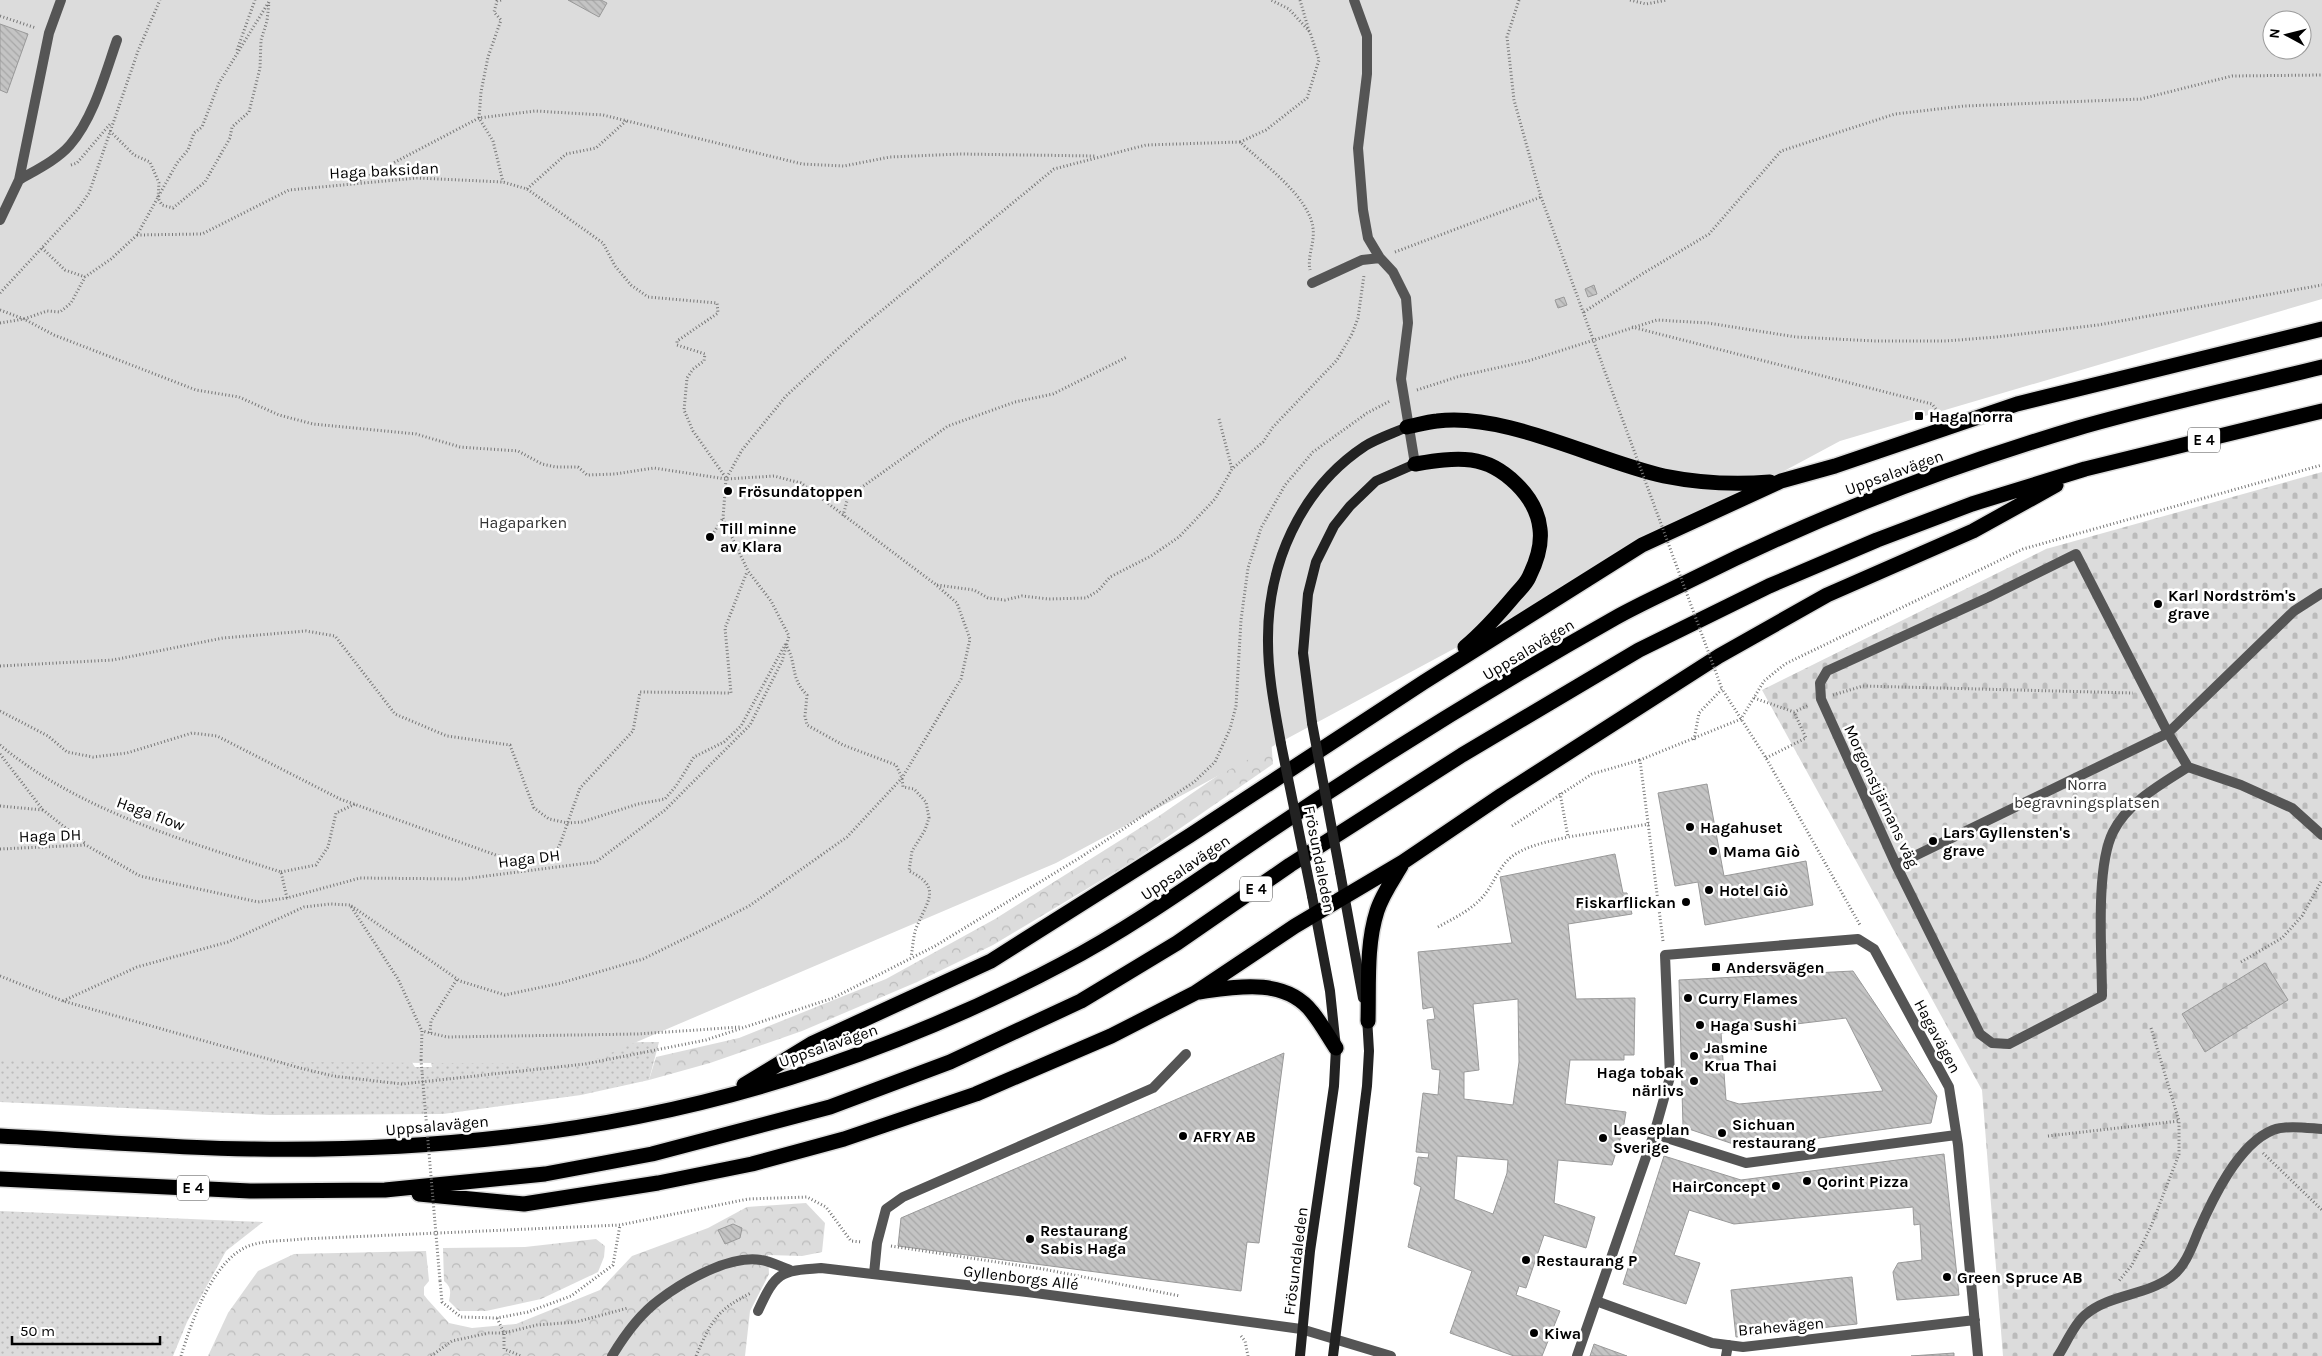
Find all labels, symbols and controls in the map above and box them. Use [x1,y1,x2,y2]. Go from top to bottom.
north arrow [2262,10,2312,60]
text: N [2266,27,2284,39]
street label: Haga baksidan [329,158,439,183]
place label: Haga norra [1929,407,2013,426]
marker: Haga norra [1913,410,1925,422]
road number: E 4 [2188,428,2220,452]
street label: Uppsalavägen [1842,446,1946,499]
place label: Frösundatoppen [738,482,863,501]
marker: Frösundatoppen [722,485,734,497]
park label: Hagaparken [479,513,567,532]
place label: Till minne av Klara [720,519,796,556]
marker: Till minne av Klara [704,531,716,543]
place label: Karl Nordström's grave [2168,586,2296,623]
marker: Karl Nordström's grave [2152,598,2164,610]
street label: Uppsalavägen [1479,615,1577,684]
street label: Morgonstjärnans väg [1840,722,1923,871]
park label: Norra begravningsplatsen [2014,775,2160,812]
street label: Haga flow [114,792,188,835]
street label: Frösundaleden [1300,804,1339,914]
place label: Hagahuset [1700,818,1783,837]
marker: Hagahuset [1684,821,1696,833]
place label: Lars Gyllensten's grave [1943,823,2071,860]
street label: Haga DH [19,825,82,846]
street label: Uppsalavägen [1137,831,1233,904]
marker: Lars Gyllensten's grave [1927,835,1939,847]
place label: Mama Giò [1723,842,1800,861]
street label: Haga DH [497,845,561,872]
marker: Mama Giò [1707,845,1719,857]
road number: E 4 [1240,876,1272,902]
place label: Hotel Giò [1719,881,1788,900]
marker: Hotel Giò [1703,884,1715,896]
place label: Fiskarflickan [1575,893,1676,912]
marker: Fiskarflickan [1680,896,1692,908]
place label: Andersvägen [1726,958,1824,977]
marker: Andersvägen [1710,961,1722,973]
place label: Curry Flames [1698,989,1798,1008]
marker: Curry Flames [1682,992,1694,1004]
street label: Hagavägen [1910,996,1965,1077]
place label: Haga Sushi [1710,1016,1797,1035]
marker: Haga Sushi [1694,1019,1706,1031]
street label: Uppsalavägen [776,1020,880,1071]
place label: Jasmine Krua Thai [1704,1038,1777,1075]
marker: Jasmine Krua Thai [1688,1050,1700,1062]
place label: Haga tobak närlivs [1597,1063,1685,1100]
marker: Haga tobak närlivs [1688,1075,1700,1087]
street label: Uppsalavägen [385,1112,489,1139]
place label: Sichuan restaurang [1732,1115,1816,1152]
place label: Leaseplan Sverige [1613,1120,1690,1157]
place label: AFRY AB [1193,1127,1256,1146]
marker: Sichuan restaurang [1716,1127,1728,1139]
marker: AFRY AB [1177,1130,1189,1142]
marker: Leaseplan Sverige [1597,1132,1609,1144]
place label: Qorint Pizza [1817,1172,1909,1191]
marker: Qorint Pizza [1801,1175,1813,1187]
road number: E 4 [177,1176,209,1200]
place label: HairConcept [1672,1177,1766,1196]
marker: HairConcept [1770,1180,1782,1192]
street label: Frösundaleden [1279,1206,1312,1316]
place label: Restaurang Sabis Haga [1040,1221,1128,1258]
marker: Restaurang Sabis Haga [1024,1233,1036,1245]
place label: Restaurang P [1536,1251,1637,1270]
marker: Restaurang P [1520,1254,1532,1266]
street label: Gyllenborgs Allé [962,1261,1080,1294]
place label: Green Spruce AB [1957,1268,2083,1287]
marker: Green Spruce AB [1941,1271,1953,1283]
street label: Brahevägen [1737,1313,1825,1340]
scale bar [12,1314,160,1346]
text: 50 m [20,1322,55,1340]
place label: Kiwa [1544,1324,1581,1343]
marker: Kiwa [1528,1327,1540,1339]

